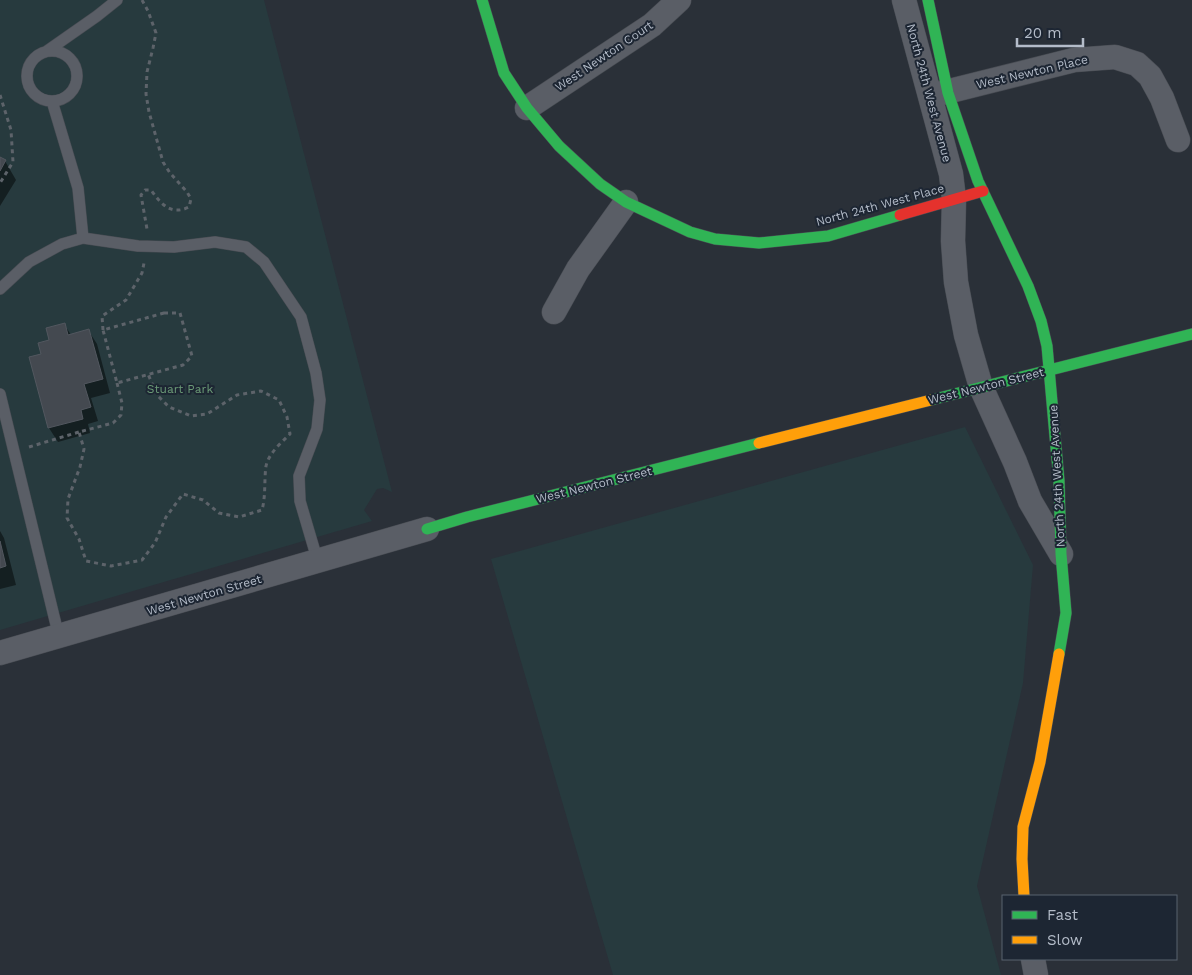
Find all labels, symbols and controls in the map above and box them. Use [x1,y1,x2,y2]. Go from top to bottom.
scale bar [1017,15,1083,47]
street label: West Newton Court [552,18,656,94]
street label: North 24th West Avenue [904,22,954,164]
text: 20 m [1024,24,1062,42]
street label: West Newton Place [975,52,1089,92]
street label: North 24th West Place [814,181,946,229]
street label: West Newton Street [927,365,1045,407]
park label: Stuart Park [147,382,213,396]
street label: North 24th West Avenue [1046,404,1068,548]
street label: West Newton Street [535,464,653,506]
street label: West Newton Street [145,572,263,618]
legend [1002,895,1177,960]
text: Fast [1047,906,1079,924]
text: Slow [1047,931,1083,949]

